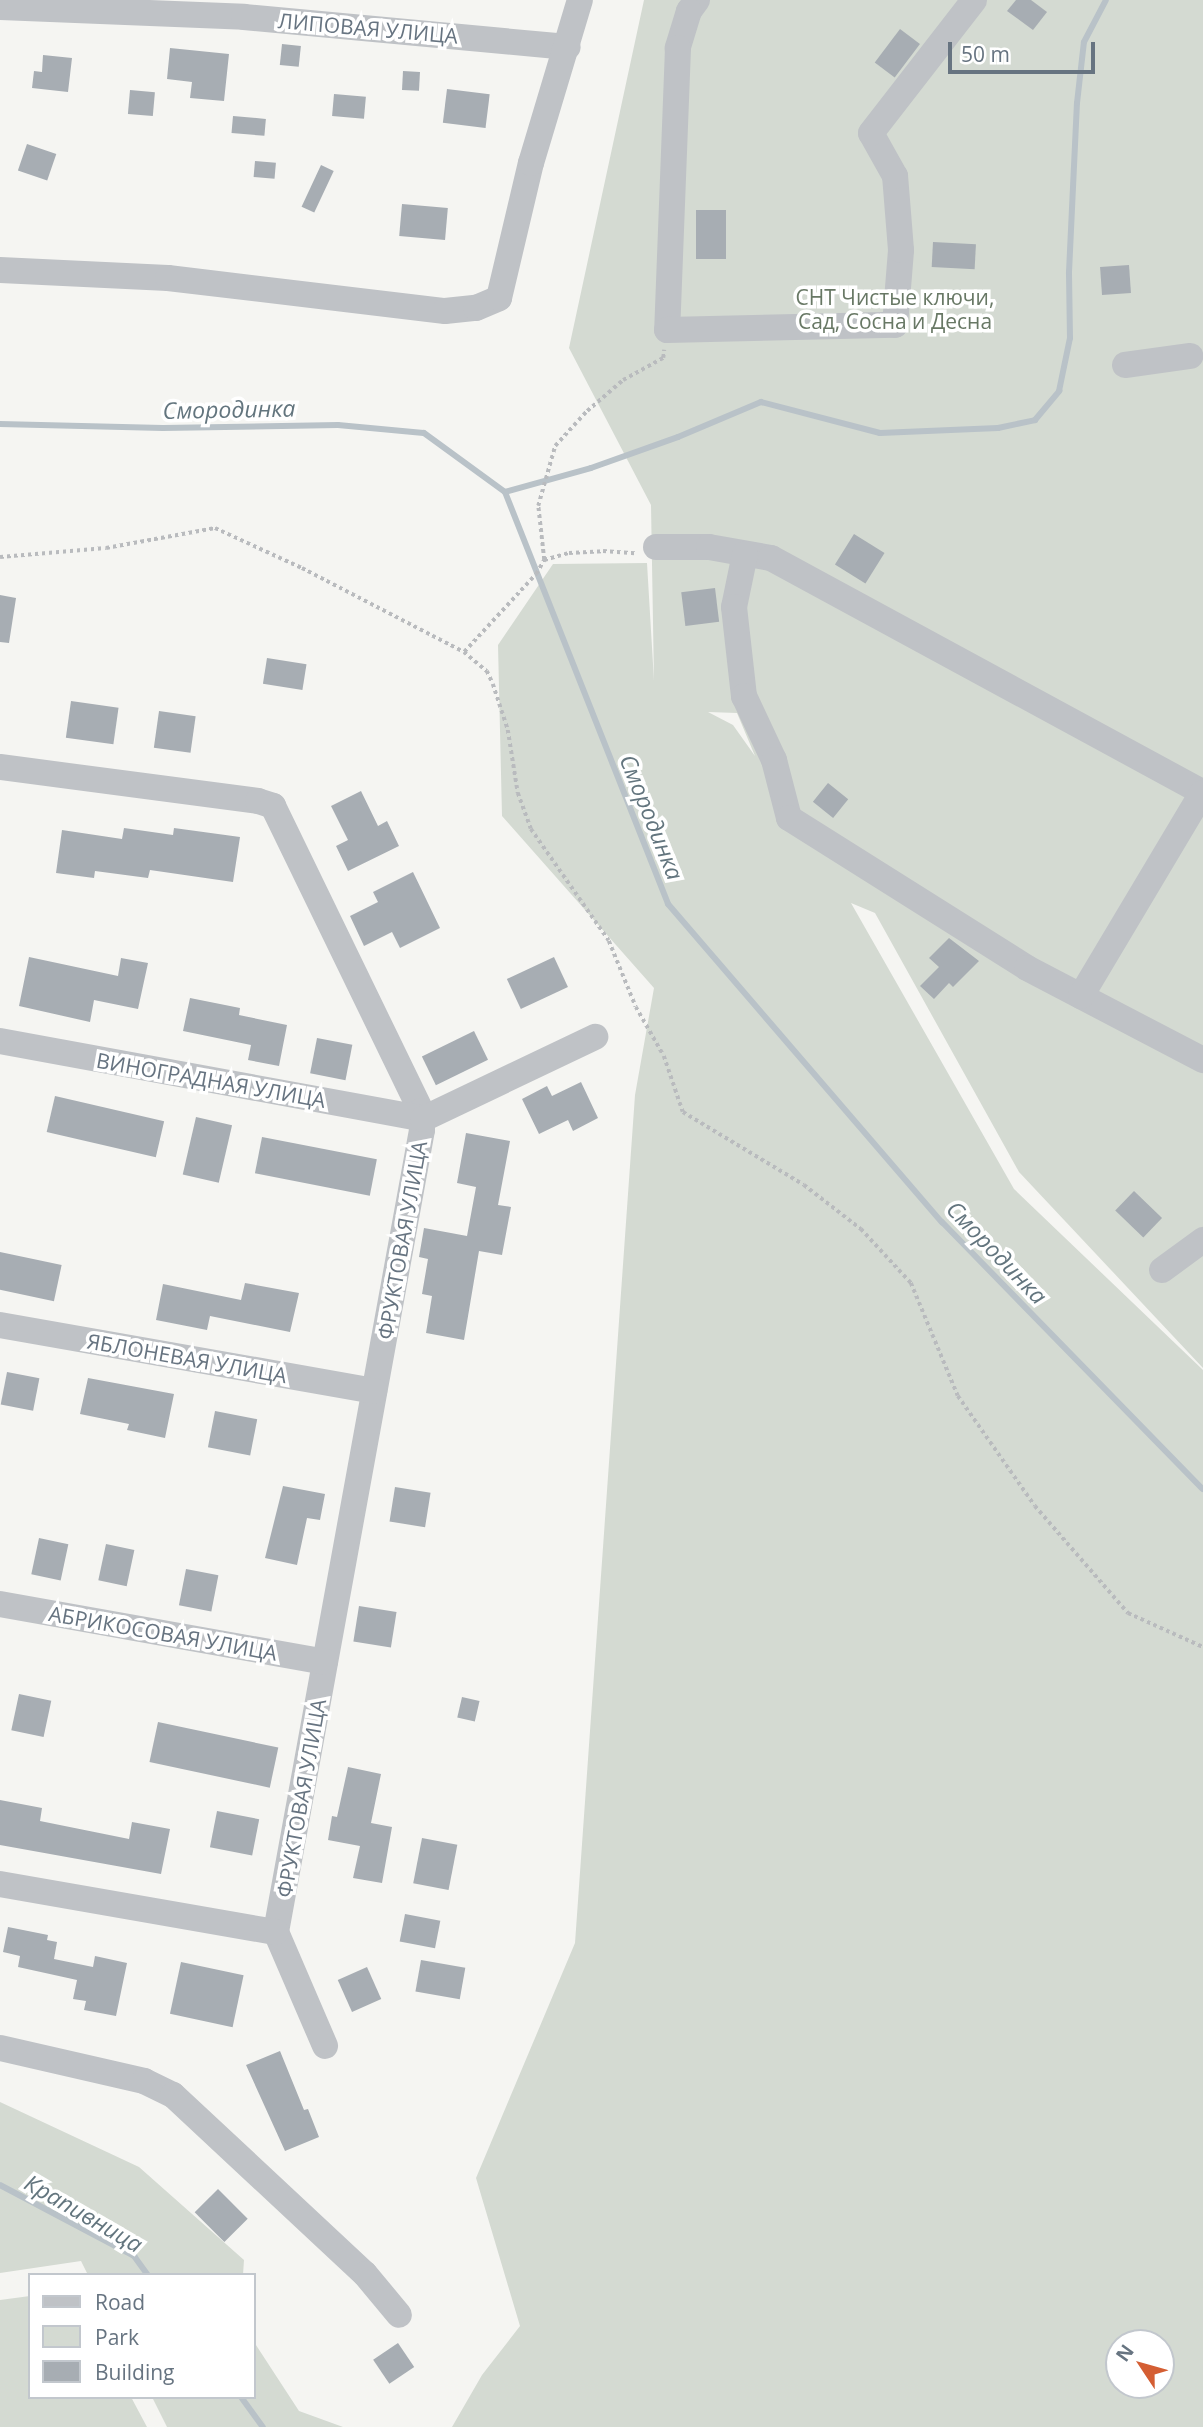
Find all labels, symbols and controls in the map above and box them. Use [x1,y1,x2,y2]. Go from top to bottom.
street label: ЛИПОВАЯ УЛИЦА [277,8,459,48]
scale bar [951,28,1098,72]
text: 50 m [961,40,1010,68]
park label: СНТ Чистые ключи, Сад, Сосна и Десна [796,284,994,334]
water label: Смородинка [162,394,296,424]
water label: Смородинка [614,750,690,884]
street label: ВИНОГРАДНАЯ УЛИЦА [94,1047,328,1113]
street label: ФРУКТОВАЯ УЛИЦА [372,1139,432,1341]
water label: Смородинка [941,1195,1053,1309]
street label: ЯБЛОНЕВАЯ УЛИЦА [85,1328,289,1388]
street label: АБРИКОСОВАЯ УЛИЦА [47,1600,279,1666]
street label: ФРУКТОВАЯ УЛИЦА [271,1697,331,1899]
water label: Крапивница [20,2168,148,2258]
legend [28,2273,256,2399]
text: Road [95,2288,145,2316]
text: Park [95,2323,139,2351]
north arrow [1105,2329,1175,2399]
text: N [1110,2339,1140,2367]
text: Building [95,2358,174,2386]

